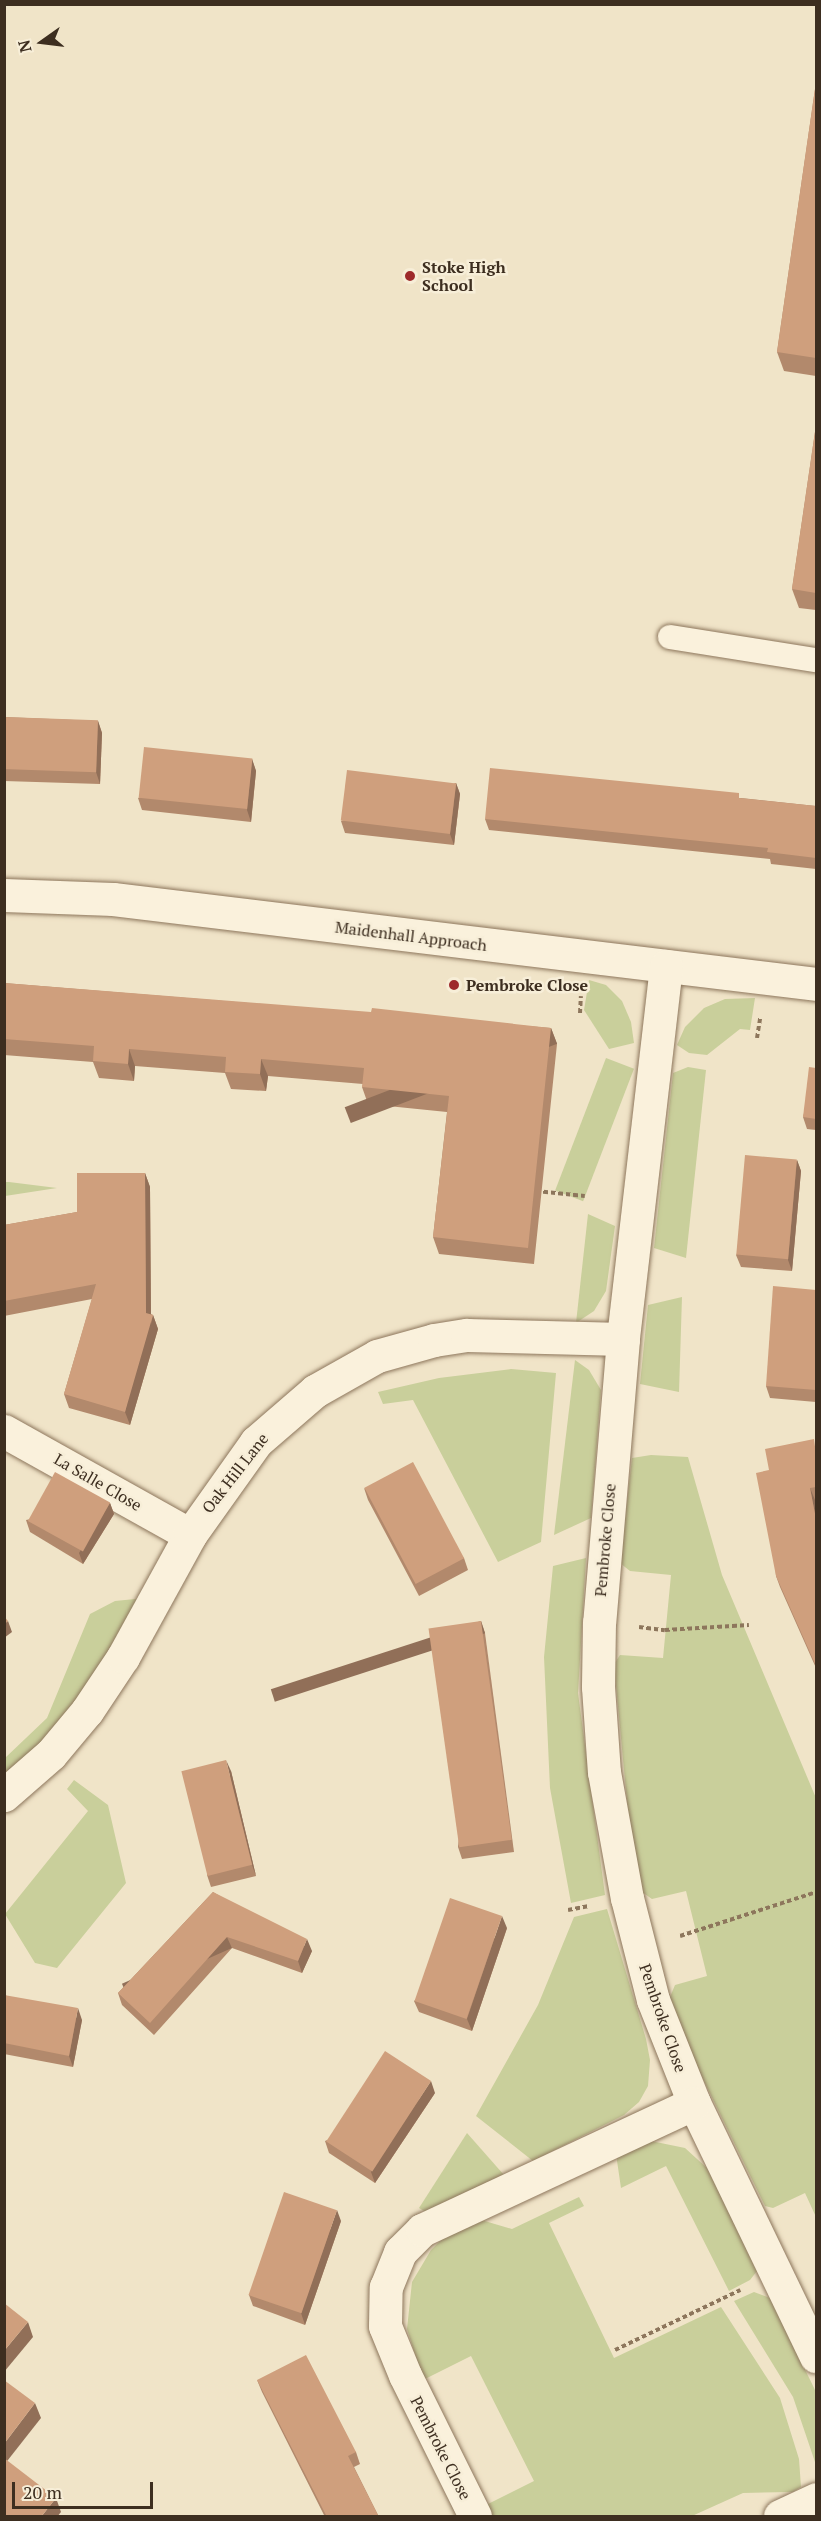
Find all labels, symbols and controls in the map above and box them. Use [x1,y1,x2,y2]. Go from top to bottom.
north arrow [12,12,72,72]
text: N [12,38,37,55]
place label: Stoke High School [422,257,506,295]
marker: Stoke High School [403,269,417,283]
street label: Maidenhall Approach [334,917,488,955]
place label: Pembroke Close [466,975,588,995]
marker: Pembroke Close [447,978,461,992]
street label: Oak Hill Lane [198,1429,272,1517]
street label: La Salle Close [51,1449,145,1515]
street label: Pembroke Close [590,1483,620,1597]
street label: Pembroke Close [635,1961,691,2075]
street label: Pembroke Close [407,2393,475,2503]
scale bar [15,2470,156,2508]
text: 20 m [23,2480,62,2504]

